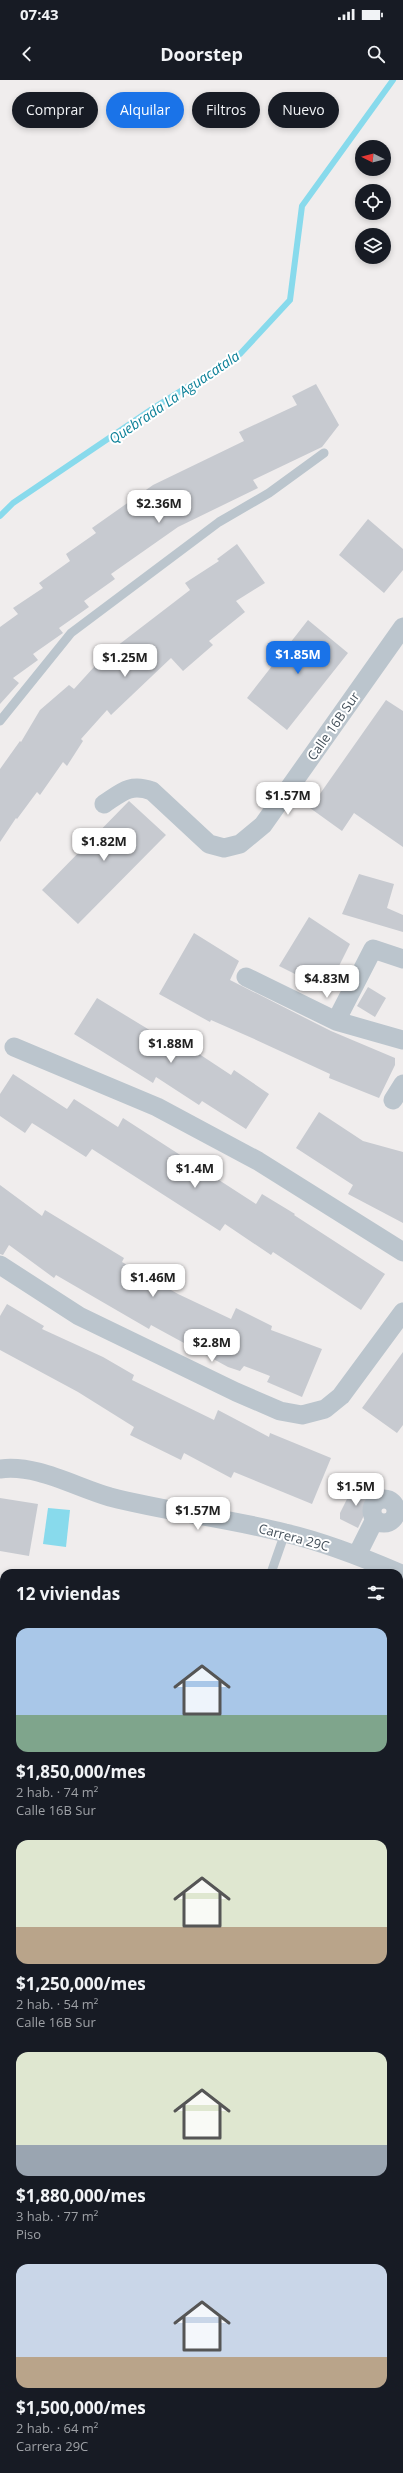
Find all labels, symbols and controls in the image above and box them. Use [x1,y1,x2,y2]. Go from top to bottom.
text: 07:43 [20,4,59,24]
text: Doorstep [160,42,243,66]
icon: back [16,43,38,65]
icon: search [365,43,387,65]
chip: Comprar [12,92,98,128]
chip: Alquilar [106,92,184,128]
chip: Filtros [192,92,260,128]
chip: Nuevo [268,92,339,128]
north arrow [355,140,391,176]
map controls [355,140,391,264]
button: locate [355,184,391,220]
button: layers [355,228,391,264]
water label: Quebrada La Aguacatala [105,346,243,448]
pin: $2.36M [126,490,192,524]
text: $2.36M [136,494,182,512]
pin: $1.85M [265,641,331,675]
pin: $1.25M [92,644,158,678]
text: $1.85M [275,645,321,663]
text: $1.25M [102,648,148,666]
street label: Calle 16B Sur [303,688,364,764]
pin: $1.57M [255,782,321,816]
text: $1.57M [265,786,311,804]
pin: $1.82M [71,828,137,862]
text: $1.82M [81,832,127,850]
pin: $4.83M [294,965,360,999]
text: $4.83M [304,969,350,987]
pin: $1.88M [138,1030,204,1064]
text: $1.88M [148,1034,194,1052]
pin: $1.4M [167,1155,223,1189]
text: $1.4M [176,1159,214,1177]
pin: $1.46M [120,1264,186,1298]
text: $1.46M [130,1268,176,1286]
pin: $2.8M [184,1329,240,1363]
text: $2.8M [193,1333,231,1351]
pin: $1.5M [328,1473,384,1507]
text: $1.5M [337,1477,375,1495]
pin: $1.57M [165,1497,231,1531]
text: $1.57M [175,1501,221,1519]
street label: Carrera 29C [257,1519,331,1555]
text: 12 viviendas [16,1582,120,1605]
icon: filters [365,1582,387,1604]
icon: home [166,1654,238,1726]
text: $1,850,000/mes [16,1760,146,1783]
text: 2 hab. · 74 m² [16,1783,98,1801]
text: Calle 16B Sur [16,1801,96,1819]
icon: home [166,1866,238,1938]
text: $1,250,000/mes [16,1972,146,1995]
text: 2 hab. · 54 m² [16,1995,98,2013]
text: Calle 16B Sur [16,2013,96,2031]
icon: home [166,2078,238,2150]
text: $1,880,000/mes [16,2184,146,2207]
text: 3 hab. · 77 m² [16,2207,98,2225]
text: Piso [16,2225,41,2243]
icon: home [166,2290,238,2362]
text: $1,500,000/mes [16,2396,146,2419]
text: 2 hab. · 64 m² [16,2419,98,2437]
text: Carrera 29C [16,2437,88,2455]

